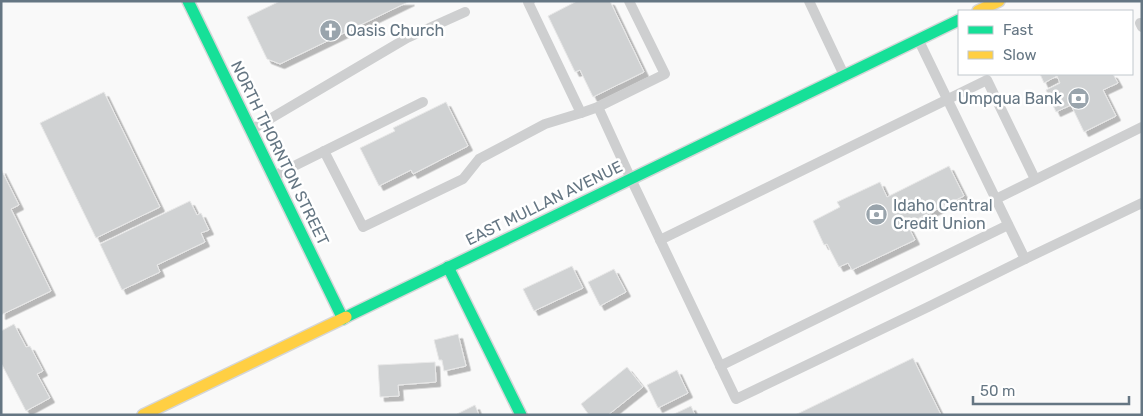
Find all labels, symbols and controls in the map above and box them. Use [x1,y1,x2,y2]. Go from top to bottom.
legend [958,10,1133,75]
church icon: Oasis Church [318,18,342,42]
place label: Oasis Church [346,21,444,40]
text: Fast [1003,21,1033,39]
text: Slow [1003,46,1036,64]
street label: NORTH THORNTON STREET [227,58,333,248]
bank icon: Umpqua Bank [1066,86,1090,110]
place label: Umpqua Bank [958,89,1063,108]
street label: EAST MULLAN AVENUE [462,157,626,249]
place label: Idaho Central Credit Union [893,196,993,233]
bank icon: Idaho Central Credit Union [865,202,889,226]
scale bar [973,374,1129,406]
text: 50 m [980,382,1015,400]

